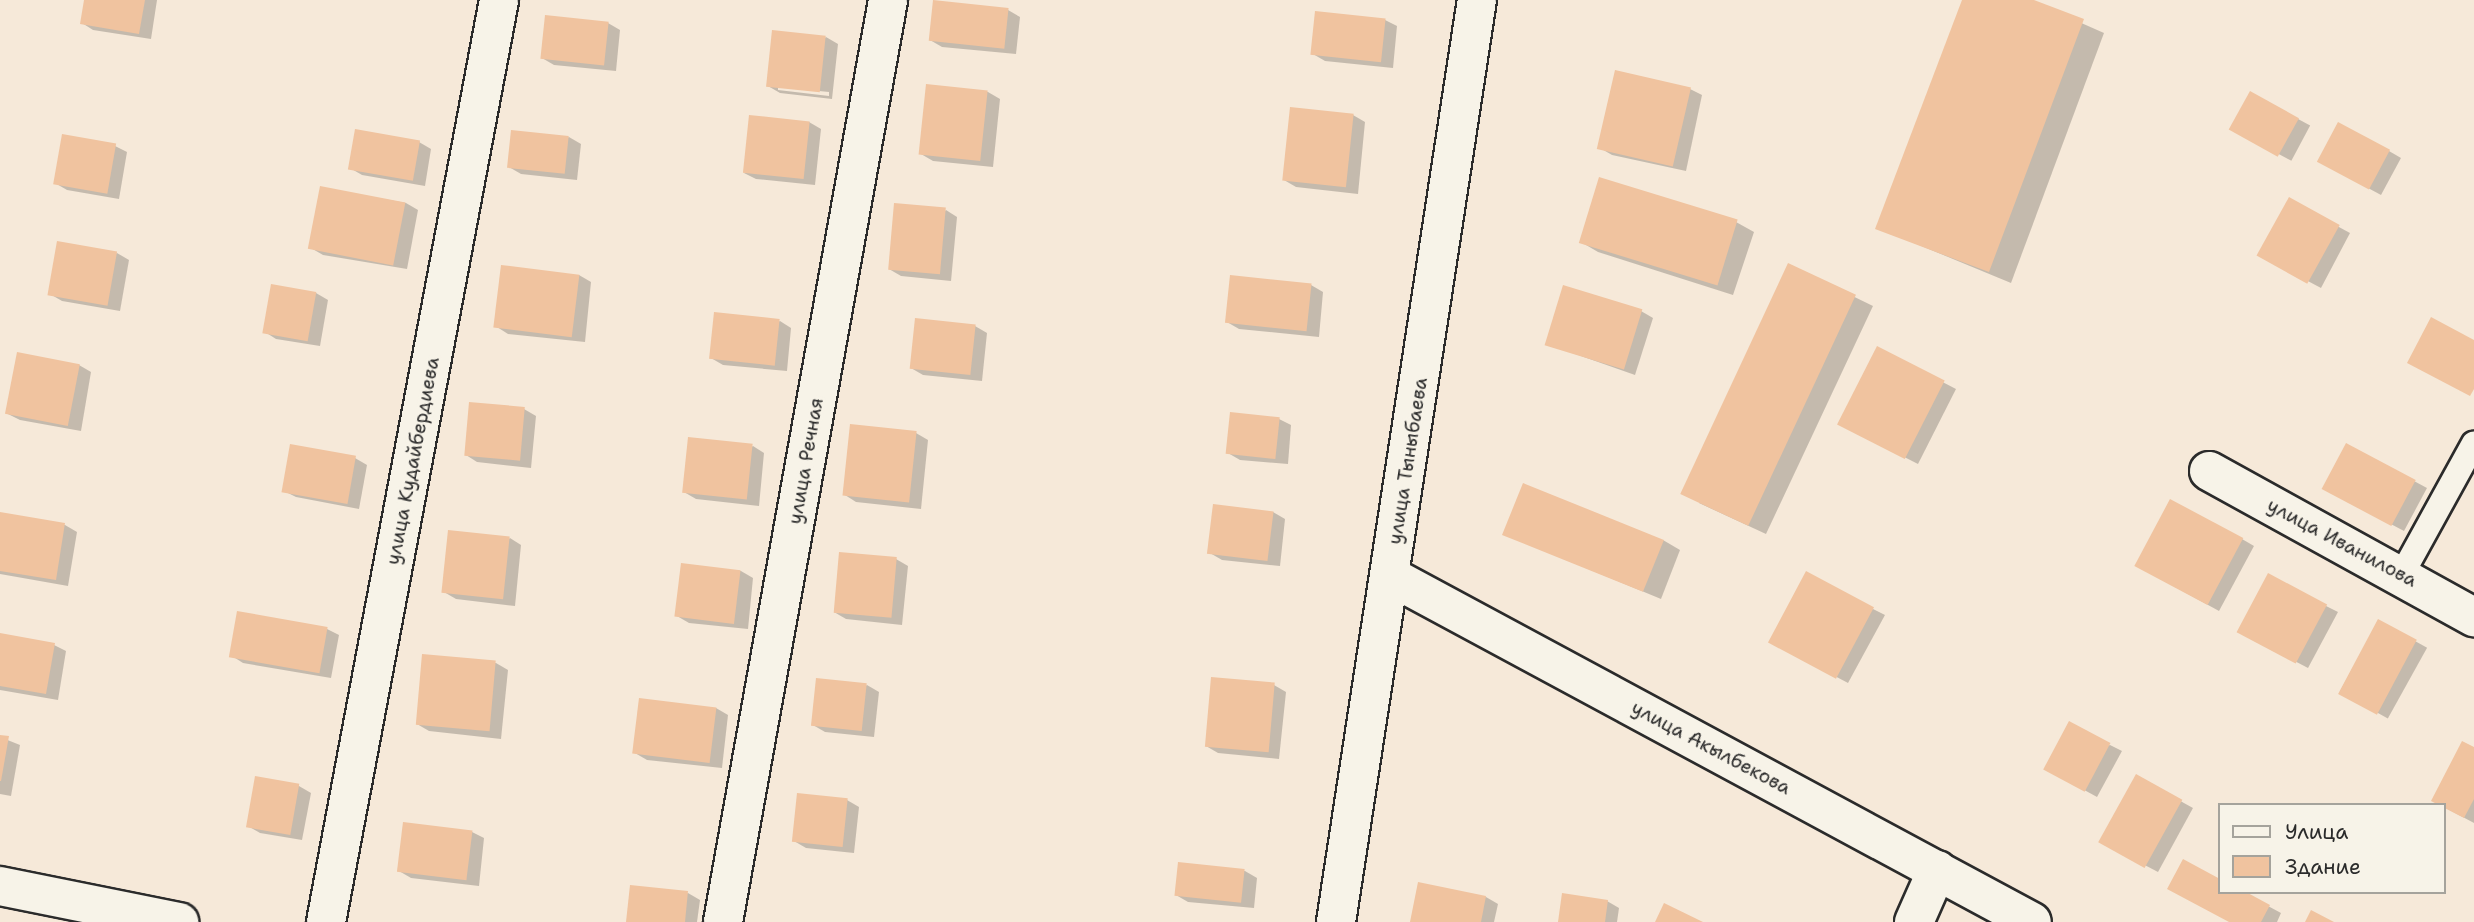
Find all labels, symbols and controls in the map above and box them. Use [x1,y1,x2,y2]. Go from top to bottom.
street label: улица Кудайбердиева [382,355,444,567]
street label: улица Тыныбаева [1384,376,1432,546]
street label: улица Речная [784,396,828,526]
street label: улица Иванилова [2263,494,2421,592]
street label: улица Акылбекова [1627,696,1795,800]
legend [2218,803,2446,894]
text: Улица [2285,818,2348,846]
text: Здание [2285,853,2361,881]

